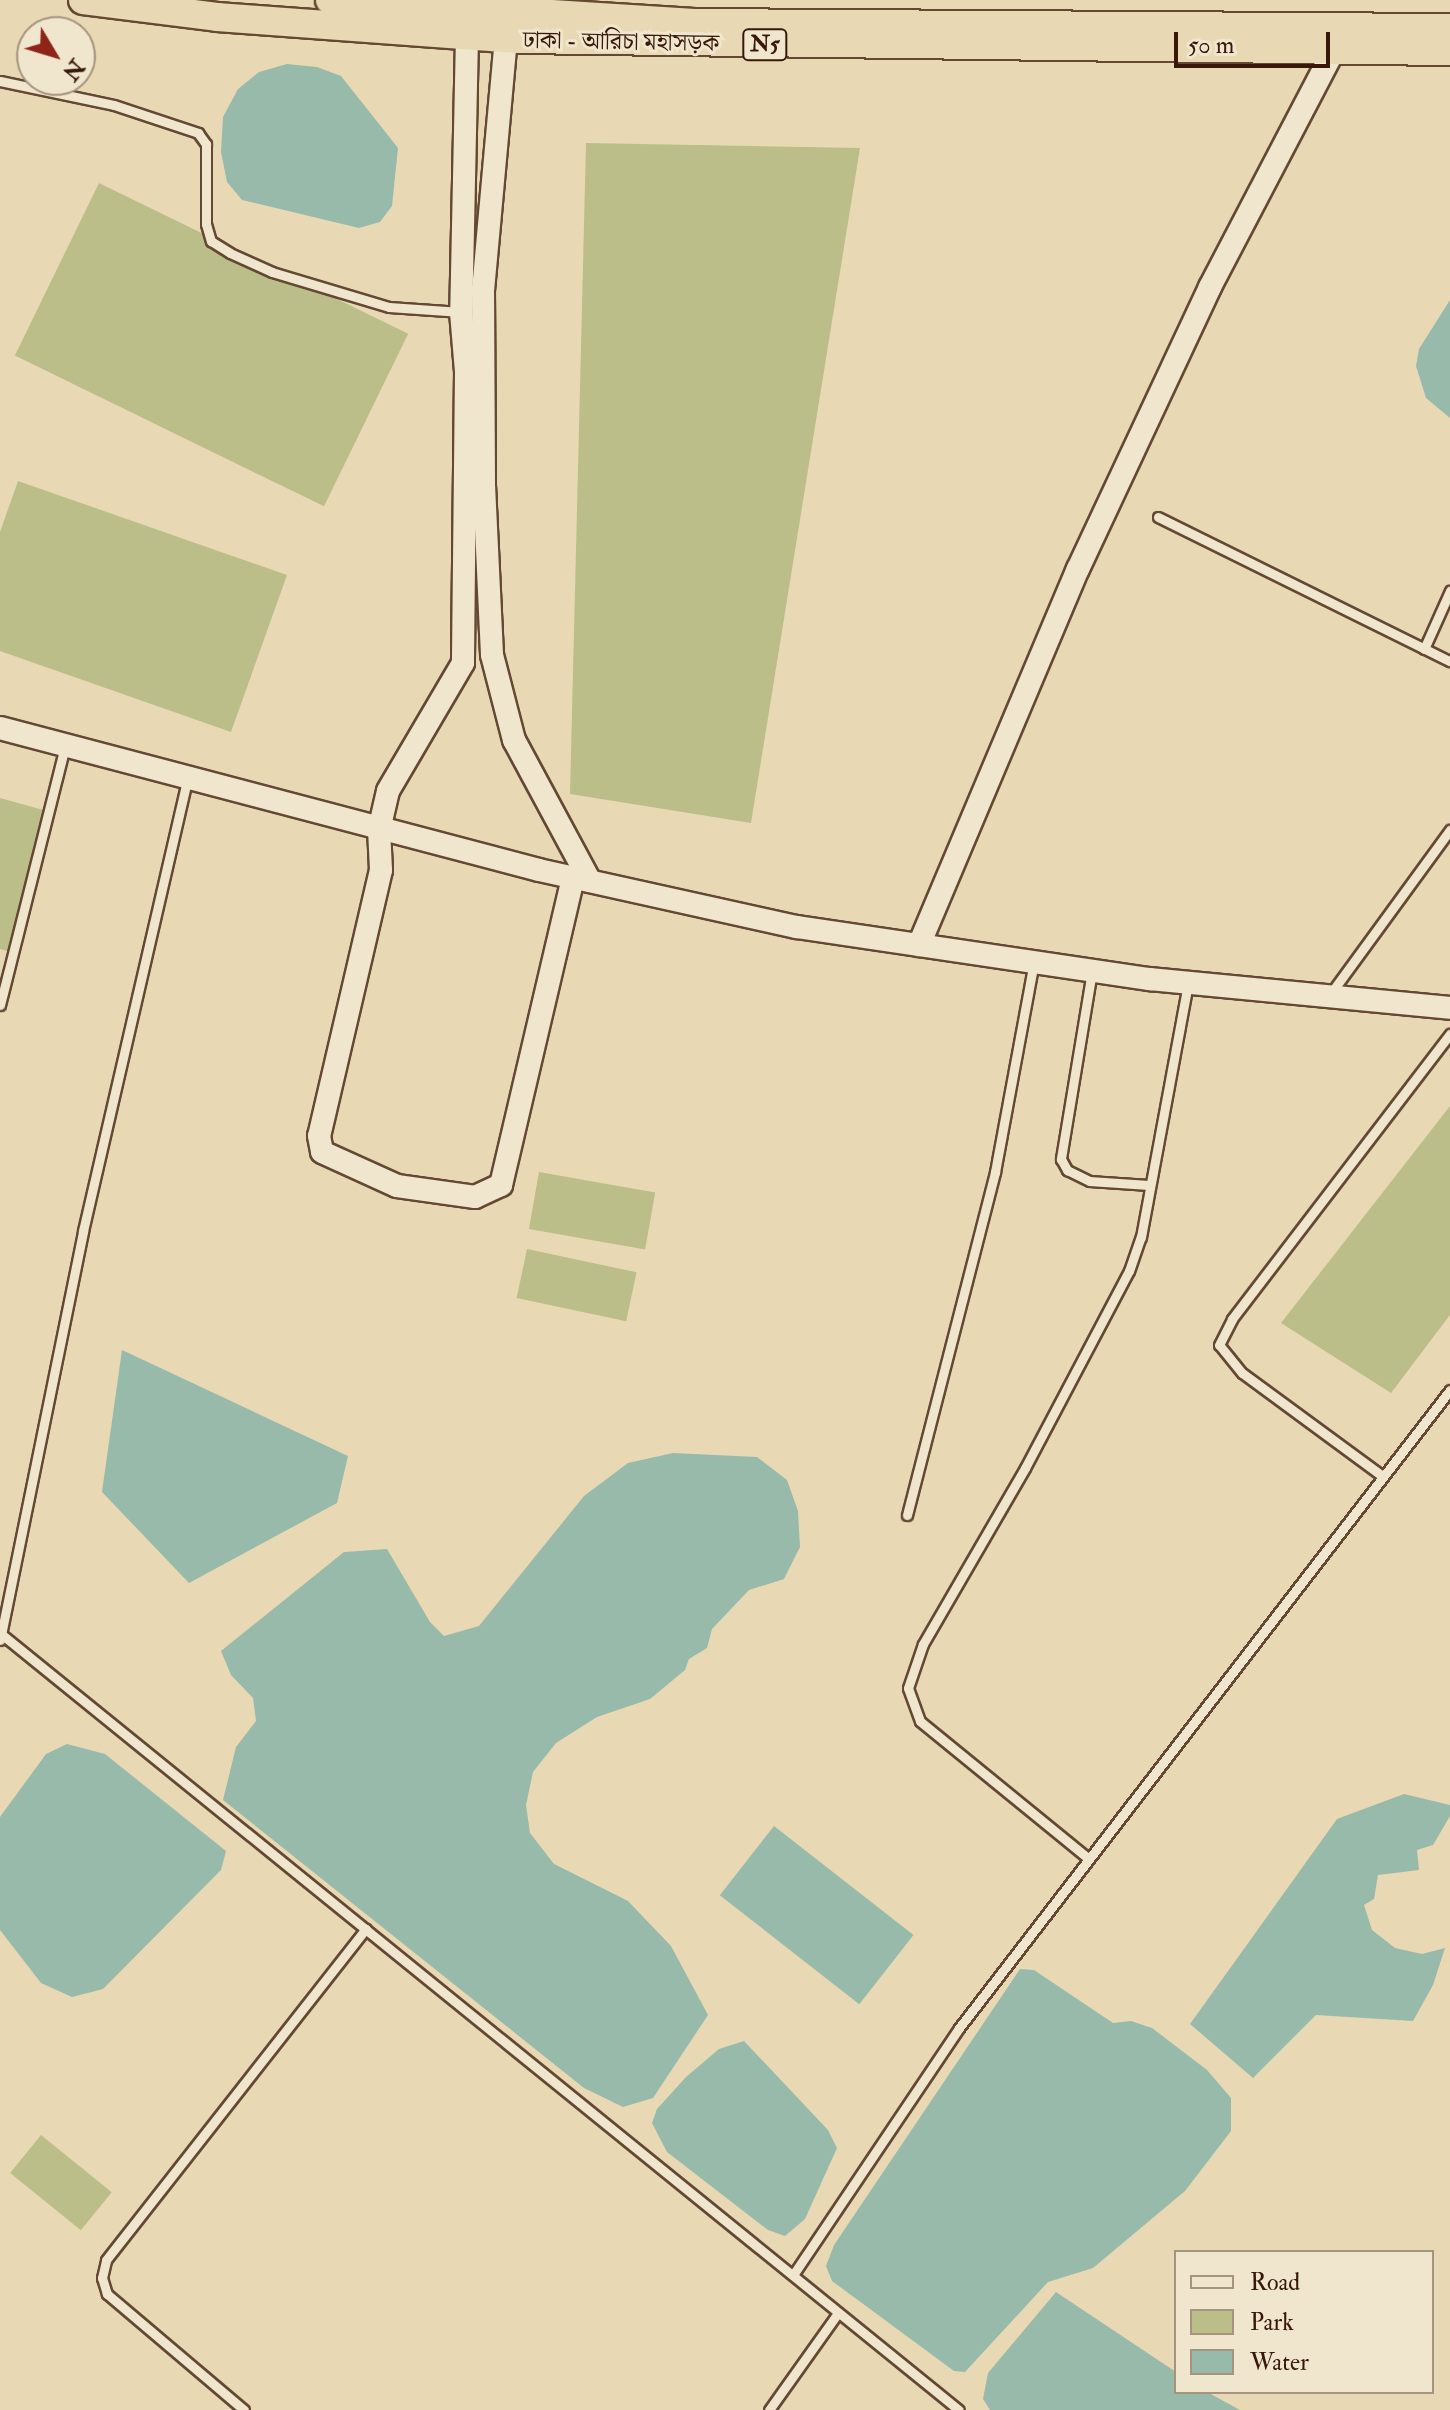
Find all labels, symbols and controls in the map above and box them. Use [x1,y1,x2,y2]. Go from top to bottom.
north arrow [16,16,96,96]
scale bar [1178,16,1334,66]
street label: ঢাকা - আরিচা মহাসড়ক [523,26,719,58]
road number: N5 [741,27,789,63]
text: 50 m [1188,30,1234,61]
text: N [56,53,90,86]
legend [1174,2250,1434,2394]
text: Road [1250,2267,1300,2298]
text: Park [1250,2307,1294,2338]
text: Water [1250,2347,1309,2378]

